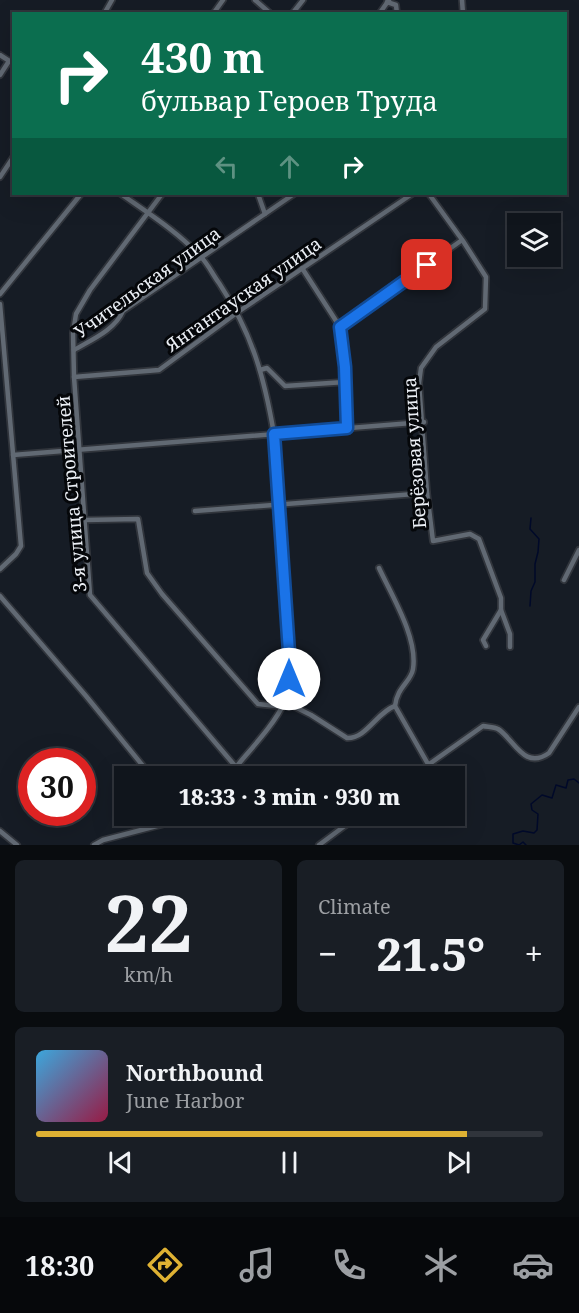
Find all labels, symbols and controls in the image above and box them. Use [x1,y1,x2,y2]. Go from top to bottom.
text: 430 m [141,28,265,85]
icon: right [42,36,120,114]
text: бульвар Героев Труда [141,82,438,119]
icon: left [210,150,243,183]
icon: ahead [273,150,306,183]
icon: right [336,150,369,183]
map controls [507,213,561,267]
button: layers [507,213,561,267]
street label: Учительская улица [69,221,225,343]
street label: Янгантауская улица [159,231,326,357]
pin [401,239,452,290]
icon: arrive [410,248,443,281]
street label: Берёзовая улица [397,376,431,530]
street label: 3-я улица Строителей [50,395,92,593]
position arrow [257,647,321,711]
speed limit sign: 30 [18,748,96,826]
text: 18:33 · 3 min · 930 m [179,781,400,811]
text: 22 [104,869,193,975]
text: Climate [318,893,391,920]
text: 21.5° [377,923,485,984]
text: − [318,931,337,976]
text: + [525,931,543,976]
text: km/h [124,961,173,988]
text: Northbound [126,1057,263,1087]
text: June Harbor [126,1087,244,1114]
icon: previous [104,1146,137,1179]
icon: pause [273,1146,306,1179]
icon: next [442,1146,475,1179]
icon: directions [144,1244,186,1286]
icon: music [236,1244,278,1286]
icon: phone [328,1244,370,1286]
icon: climate [420,1244,462,1286]
icon: car [512,1244,554,1286]
text: 18:30 [25,1247,94,1284]

